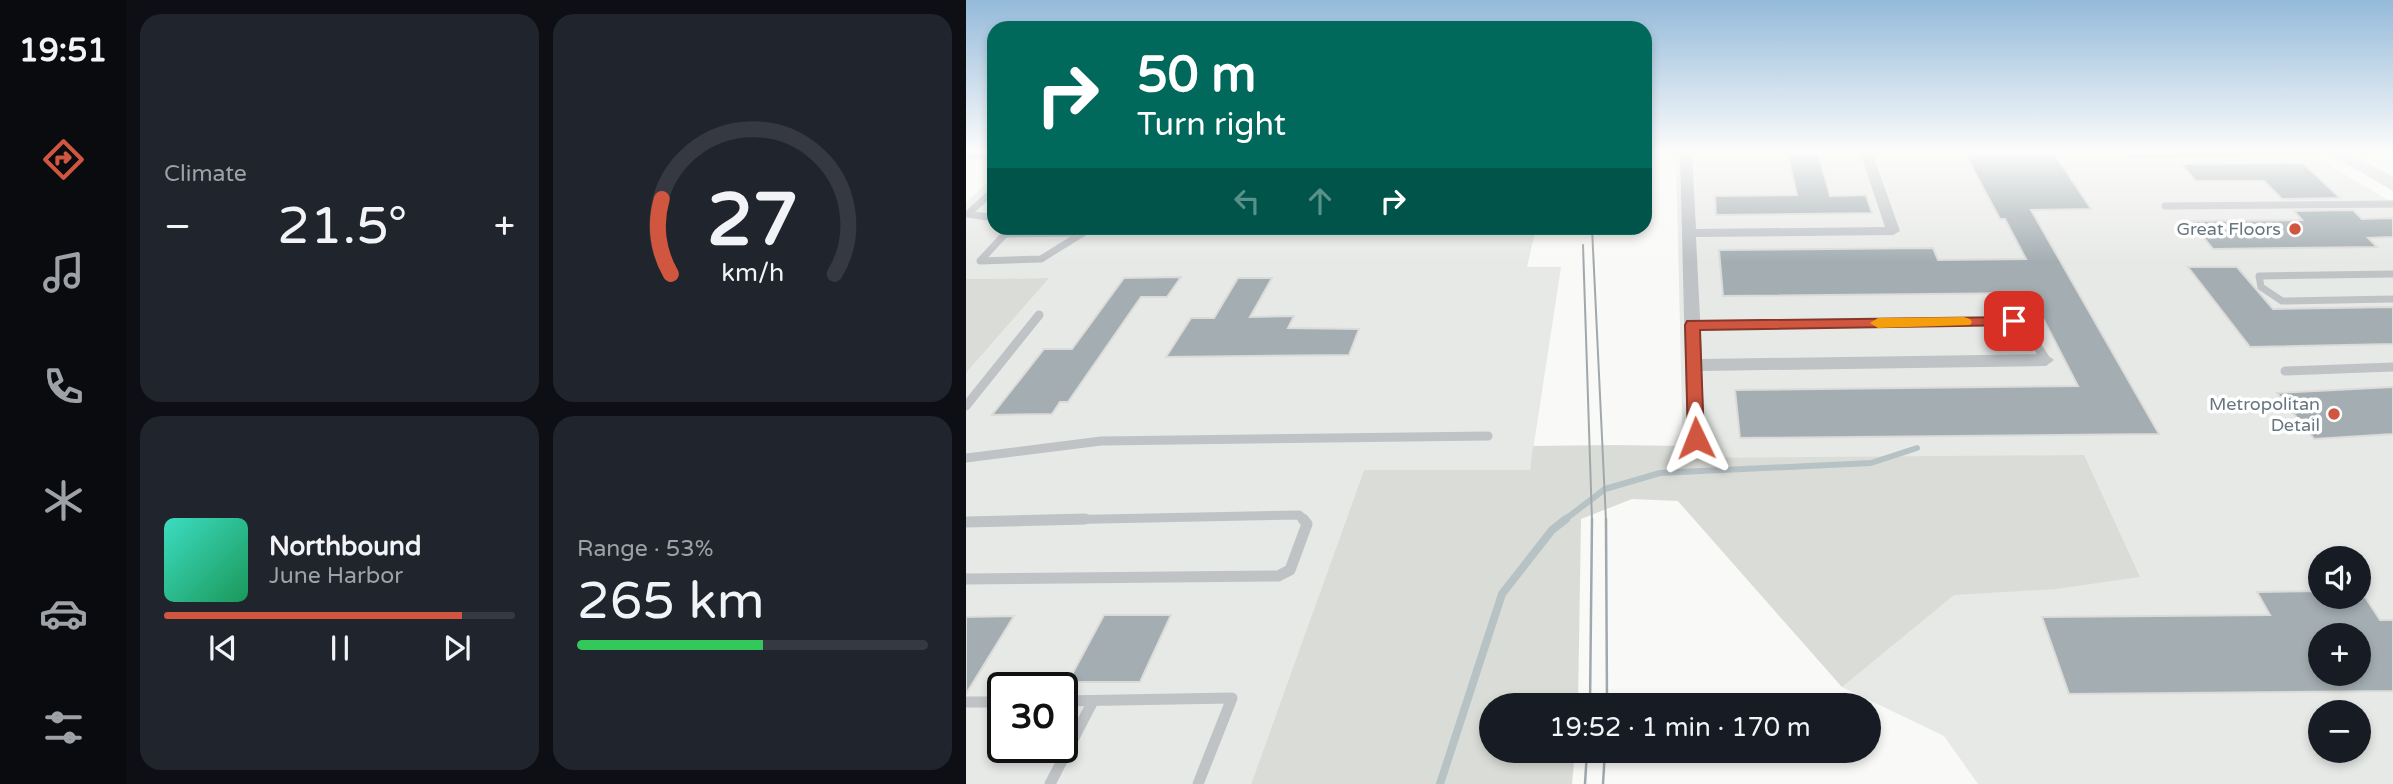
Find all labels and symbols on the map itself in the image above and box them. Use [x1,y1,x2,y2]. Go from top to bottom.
place label: Great Floors [2176,218,2281,240]
marker: Great Floors [2287,221,2303,237]
pin [1984,291,2044,351]
place label: Metropolitan Detail [2209,393,2320,436]
position arrow [1659,401,1733,475]
marker: Metropolitan Detail [2326,406,2342,422]
speed limit sign: 30 [987,672,1078,763]

